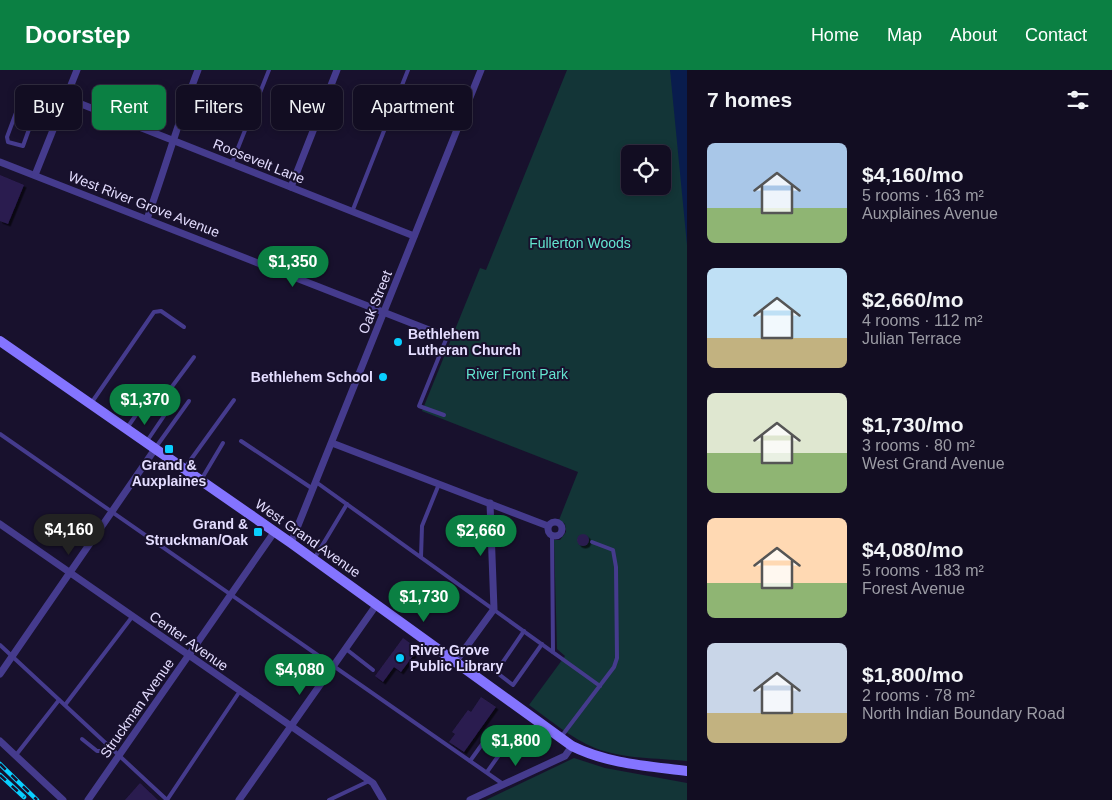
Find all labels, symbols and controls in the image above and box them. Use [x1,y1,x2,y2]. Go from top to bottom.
text: Doorstep [25,21,130,48]
text: Home [811,25,859,45]
text: Map [887,25,922,45]
text: About [950,25,997,45]
text: Contact [1025,25,1087,45]
chip: Buy [15,85,82,130]
chip: Rent [92,85,166,130]
chip: Filters [176,85,261,130]
chip: New [271,85,343,130]
chip: Apartment [353,85,472,130]
icon: filters [1064,86,1092,114]
text: 7 homes [707,88,792,111]
street label: Roosevelt Lane [211,135,307,187]
map controls [621,145,671,195]
button: locate [621,145,671,195]
icon: home [747,163,807,223]
text: $4,160/mo [862,163,964,186]
street label: West River Grove Avenue [66,168,222,240]
text: 5 rooms · 163 m² [862,187,984,204]
text: Auxplaines Avenue [862,205,998,222]
park label: Fullerton Woods [529,235,631,251]
pin: $1,350 [252,246,334,288]
text: $1,350 [269,253,317,270]
street label: Oak Street [355,268,395,336]
icon: home [747,288,807,348]
text: $2,660/mo [862,288,964,311]
text: 4 rooms · 112 m² [862,312,983,329]
place label: Bethlehem Lutheran Church [408,326,521,358]
text: Julian Terrace [862,330,961,347]
marker: Bethlehem Lutheran Church [392,336,404,348]
park label: River Front Park [466,366,569,382]
place label: Bethlehem School [251,369,373,385]
marker: Bethlehem School [377,371,389,383]
pin: $1,370 [104,384,186,426]
text: $1,370 [121,391,169,408]
icon: home [747,413,807,473]
text: $1,730/mo [862,413,964,436]
text: 3 rooms · 80 m² [862,437,975,454]
marker: Grand & Auxplaines [163,443,175,455]
text: West Grand Avenue [862,455,1005,472]
place label: Grand & Auxplaines [132,457,207,489]
street label: West Grand Avenue [252,496,364,580]
pin: $4,160 [28,514,110,556]
pin: $2,660 [440,514,522,557]
place label: Grand & Struckman/Oak [145,516,248,548]
text: $4,160 [45,521,93,538]
text: $2,660 [457,522,505,539]
marker: Grand & Struckman/Oak [252,526,264,538]
icon: home [747,538,807,598]
text: $4,080/mo [862,538,964,561]
text: 5 rooms · 183 m² [862,562,984,579]
pin: $1,730 [383,580,465,623]
text: Forest Avenue [862,580,965,597]
text: $1,730 [400,588,448,605]
street label: Center Avenue [147,608,232,674]
place label: River Grove Public Library [410,642,504,674]
marker: River Grove Public Library [394,652,406,664]
pin: $4,080 [259,654,341,696]
street label: Struckman Avenue [97,655,177,761]
text: $4,080 [276,661,324,678]
icon: home [747,663,807,723]
text: $1,800/mo [862,663,964,686]
text: 2 rooms · 78 m² [862,687,975,704]
text: North Indian Boundary Road [862,705,1065,722]
pin: $1,800 [475,724,557,767]
text: $1,800 [492,732,540,749]

